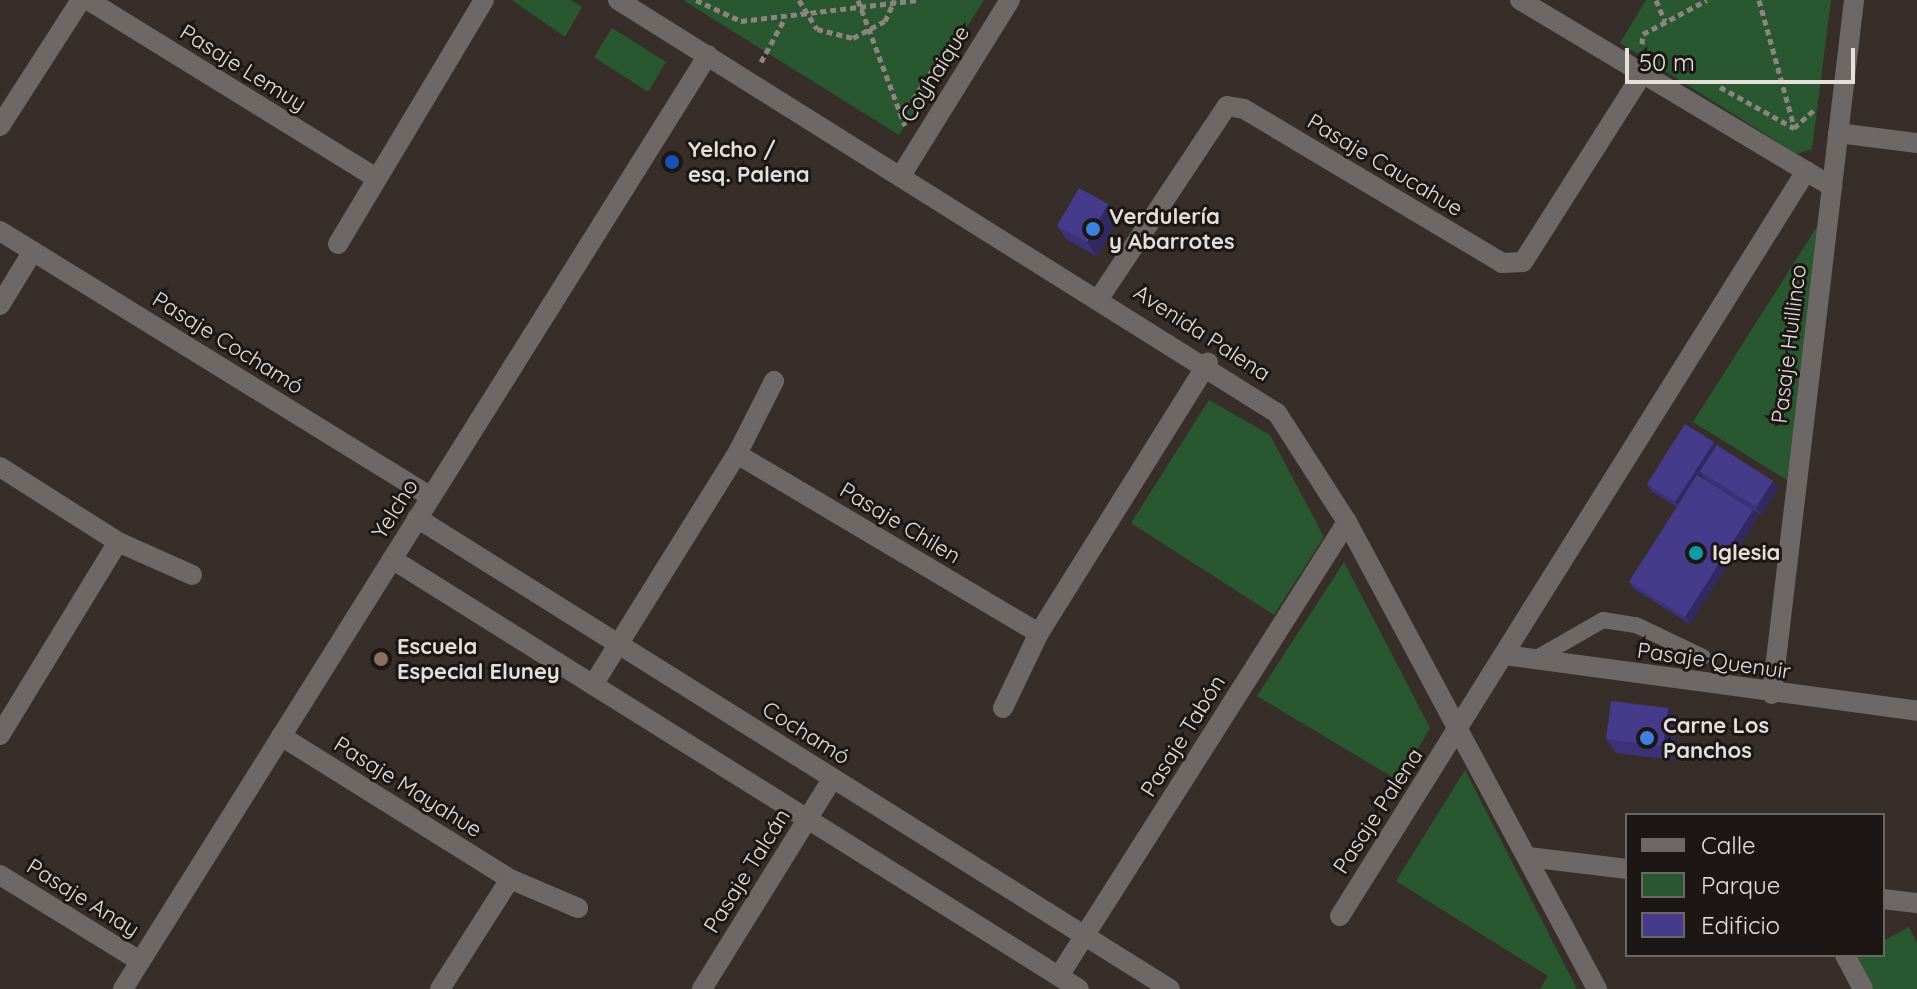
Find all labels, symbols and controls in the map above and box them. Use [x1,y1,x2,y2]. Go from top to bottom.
street label: Pasaje Lemuy [175,19,311,117]
street label: Coyhaique [895,21,975,127]
scale bar [1629,32,1859,82]
text: 50 m [1639,47,1695,77]
street label: Pasaje Caucahue [1302,108,1468,222]
place label: Yelcho / esq. Palena [688,136,810,188]
marker: Yelcho / esq. Palena [663,153,681,171]
place label: Verdulería y Abarrotes [1109,203,1235,254]
marker: Verdulería y Abarrotes [1084,220,1102,238]
street label: Pasaje Huillinco [1766,263,1812,425]
street label: Avenida Palena [1129,279,1275,387]
street label: Pasaje Cochamó [148,286,308,400]
street label: Yelcho [366,474,424,544]
street label: Pasaje Chilen [835,477,965,569]
place label: Iglesia [1712,540,1780,566]
marker: Iglesia [1687,544,1705,562]
place label: Escuela Especial Eluney [397,633,560,684]
street label: Pasaje Quenuir [1635,637,1793,685]
marker: Escuela Especial Eluney [372,650,390,668]
street label: Pasaje Tabón [1135,670,1231,802]
street label: Cochamó [757,696,855,770]
place label: Carne Los Panchos [1663,712,1769,764]
marker: Carne Los Panchos [1638,729,1656,747]
street label: Pasaje Mayahue [329,731,487,843]
street label: Pasaje Palena [1328,743,1428,879]
street label: Pasaje Talcán [698,804,796,938]
legend [1625,813,1885,957]
text: Calle [1701,830,1756,860]
street label: Pasaje Anay [22,853,144,943]
text: Parque [1701,870,1780,900]
text: Edificio [1701,910,1780,940]

